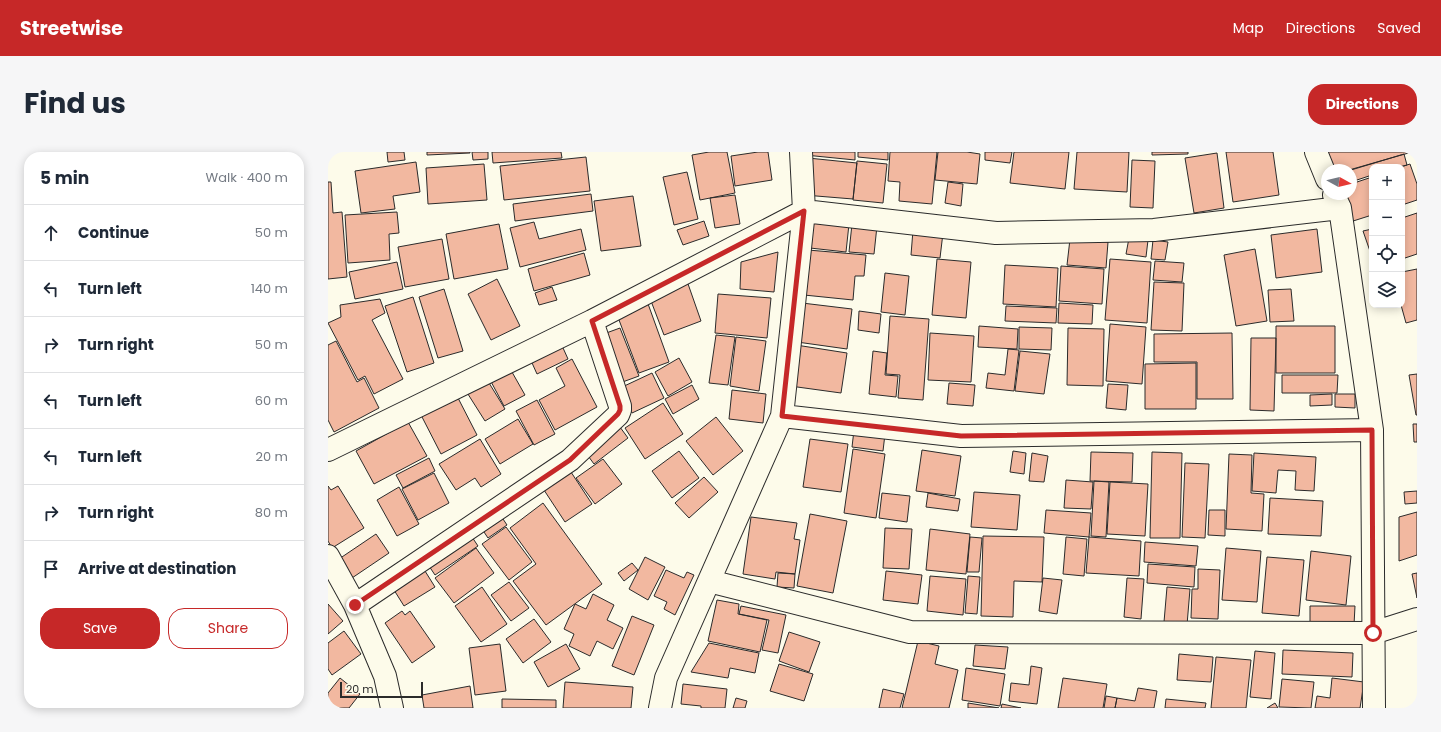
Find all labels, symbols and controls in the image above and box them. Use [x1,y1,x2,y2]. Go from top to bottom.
text: Streetwise [20,15,123,42]
text: Map [1233,18,1264,38]
text: Directions [1286,18,1355,38]
text: Saved [1377,18,1421,38]
text: Find us [24,84,126,123]
button: Directions [1308,84,1417,125]
north arrow [1321,164,1357,200]
map controls [1369,164,1405,308]
button: + [1369,164,1405,200]
text: 5 min [40,166,89,190]
text: Walk · 400 m [206,168,288,187]
button: − [1369,200,1405,236]
icon: ahead [40,222,62,244]
text: Continue [78,222,149,243]
text: 50 m [255,223,288,242]
button: locate [1369,236,1405,272]
button: layers [1369,272,1405,308]
icon: left [40,278,62,300]
text: Turn left [78,278,142,299]
text: 140 m [251,279,288,298]
icon: right [40,334,62,356]
text: Turn right [78,334,154,355]
text: 50 m [255,335,288,354]
icon: left [40,390,62,412]
text: Turn left [78,390,142,411]
text: 60 m [255,391,288,410]
icon: left [40,446,62,468]
text: Turn left [78,446,142,467]
text: 20 m [255,447,288,466]
icon: right [40,502,62,524]
text: Turn right [78,502,154,523]
text: 80 m [255,503,288,522]
icon: arrive [40,558,62,580]
text: Arrive at destination [78,558,236,579]
route end [346,596,364,614]
button: Save [40,608,160,649]
button: Share [168,608,288,649]
route start [1364,624,1382,642]
scale bar [340,680,423,699]
text: 20 m [346,681,374,697]

